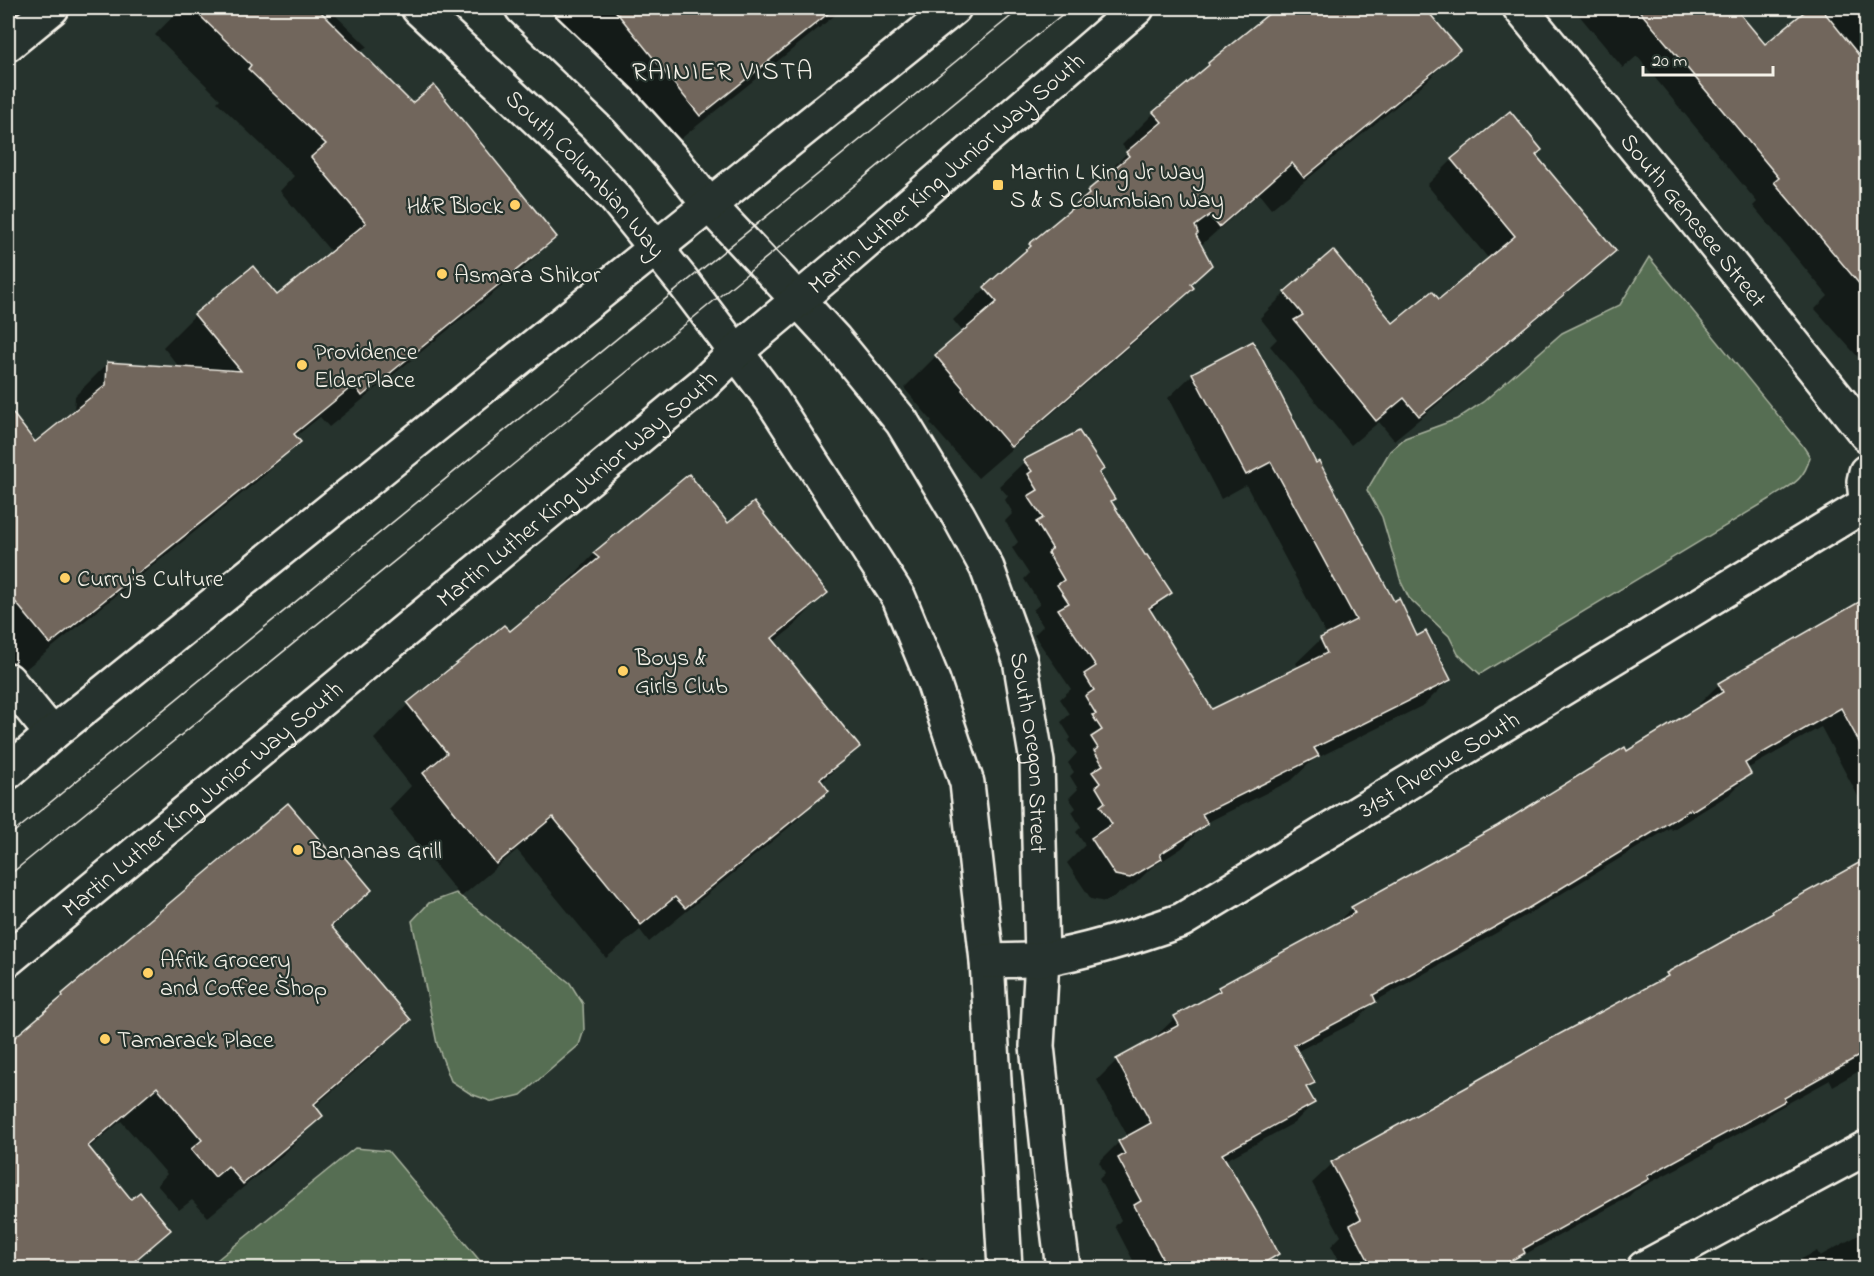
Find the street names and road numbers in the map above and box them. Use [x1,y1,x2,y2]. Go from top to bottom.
street label: Martin Luther King Junior Way South [802,45,1094,304]
street label: South Columbian Way [496,83,673,268]
street label: South Genesee Street [1610,127,1773,316]
street label: Martin Luther King Junior Way South [430,364,727,617]
street label: South Oregon Street [998,647,1054,854]
street label: Martin Luther King Junior Way South [56,674,352,927]
street label: 31st Avenue South [1353,704,1527,828]

